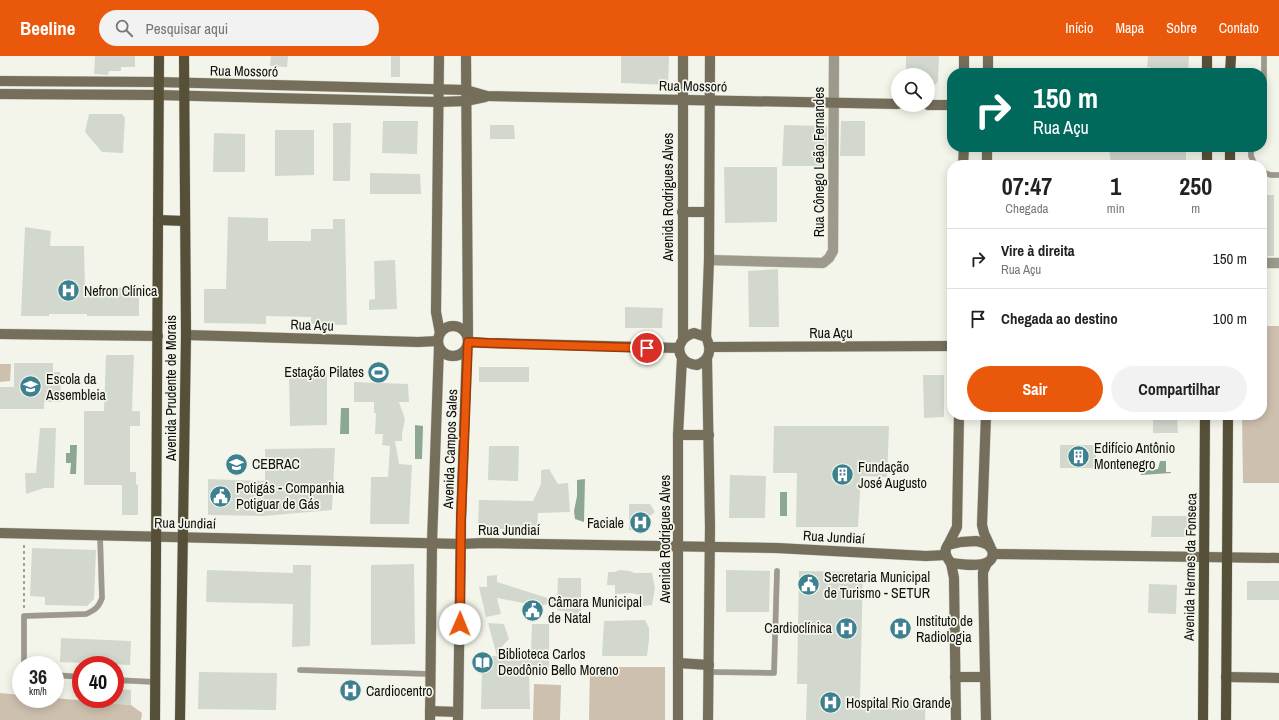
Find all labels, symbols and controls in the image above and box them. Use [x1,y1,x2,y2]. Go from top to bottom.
search box [99,10,379,46]
text: Beeline [20,15,75,41]
icon: search [113,17,135,39]
text: Pesquisar aqui [145,18,228,39]
text: Início [1065,19,1093,37]
text: Mapa [1115,19,1144,37]
text: Sobre [1166,19,1197,37]
text: Contato [1219,19,1259,37]
street label: Rua Mossoró [210,61,278,81]
map controls [891,68,935,112]
button: search [891,68,935,112]
street label: Rua Mossoró [659,76,727,96]
text: 150 m [1033,79,1098,117]
icon: right [967,84,1019,136]
street label: Rua Cônego Leão Fernandes [810,86,828,237]
text: Rua Açu [1033,115,1089,140]
street label: Avenida Rodrigues Alves [659,132,677,262]
text: 07:47 [1002,170,1052,202]
text: 1 [1110,170,1121,202]
text: 250 [1179,170,1212,202]
text: Chegada [1005,200,1049,217]
text: min [1107,200,1125,217]
text: m [1191,200,1200,217]
text: Vire à direita [1001,240,1075,261]
icon: right [967,248,989,270]
text: 150 m [1213,248,1247,269]
text: Rua Açu [1001,261,1041,278]
hospital icon: Nefron Clínica [55,278,81,304]
place label: Nefron Clínica [84,282,158,300]
icon: arrive [967,308,989,330]
text: Chegada ao destino [1001,308,1118,329]
text: 100 m [1213,308,1247,329]
street label: Avenida Prudente de Morais [162,315,180,462]
street label: Rua Açu [290,315,334,335]
street label: Rua Açu [809,324,853,342]
pin [630,331,664,365]
icon: arrive [636,337,658,359]
sports icon: Estação Pilates [366,359,392,385]
place label: Estação Pilates [284,363,364,381]
button: Sair [967,366,1103,412]
button: Compartilhar [1111,366,1247,412]
place label: Escola da Assembleia [45,370,107,404]
school or university icon: Escola da Assembleia [17,374,43,400]
street label: Avenida Campos Sales [439,389,461,510]
place label: Edifício Antônio Montenegro [1094,439,1175,473]
building icon: Edifício Antônio Montenegro [1065,443,1091,469]
school or university icon: CEBRAC [223,451,249,477]
place label: CEBRAC [252,455,300,473]
place label: Fundação José Augusto [858,458,927,492]
building icon: Fundação José Augusto [829,462,855,488]
street label: Avenida Rodrigues Alves [656,474,674,604]
place label: Potigás - Companhia Potiguar de Gás [236,479,345,513]
public building icon: Potigás - Companhia Potiguar de Gás [207,483,233,509]
street label: Avenida Hermes da Fonseca [1180,492,1200,642]
hospital icon: Faciale [627,510,653,536]
street label: Rua Jundiaí [154,513,217,533]
place label: Faciale [587,514,624,532]
street label: Rua Jundiaí [478,521,541,539]
street label: Rua Jundiaí [803,526,866,548]
place label: Secretaria Municipal de Turismo - SETUR [824,568,930,602]
public building icon: Secretaria Municipal de Turismo - SETUR [795,572,821,598]
place label: Câmara Municipal de Natal [548,593,642,627]
public building icon: Câmara Municipal de Natal [519,597,545,623]
position arrow [439,603,481,645]
place label: Instituto de Radiologia [916,612,973,646]
hospital icon: Cardioclínica [834,615,860,641]
hospital icon: Instituto de Radiologia [887,616,913,642]
place label: Cardioclínica [764,619,833,637]
place label: Biblioteca Carlos Deodônio Bello Moreno [498,645,619,679]
library icon: Biblioteca Carlos Deodônio Bello Moreno [470,649,496,675]
speed limit sign: 40 [72,656,124,708]
text: 36 [29,663,47,690]
hospital icon: Cardiocentro [337,678,363,704]
place label: Cardiocentro [366,682,432,700]
text: km/h [29,685,47,698]
hospital icon: Hospital Rio Grande [818,690,844,716]
place label: Hospital Rio Grande [846,694,951,712]

